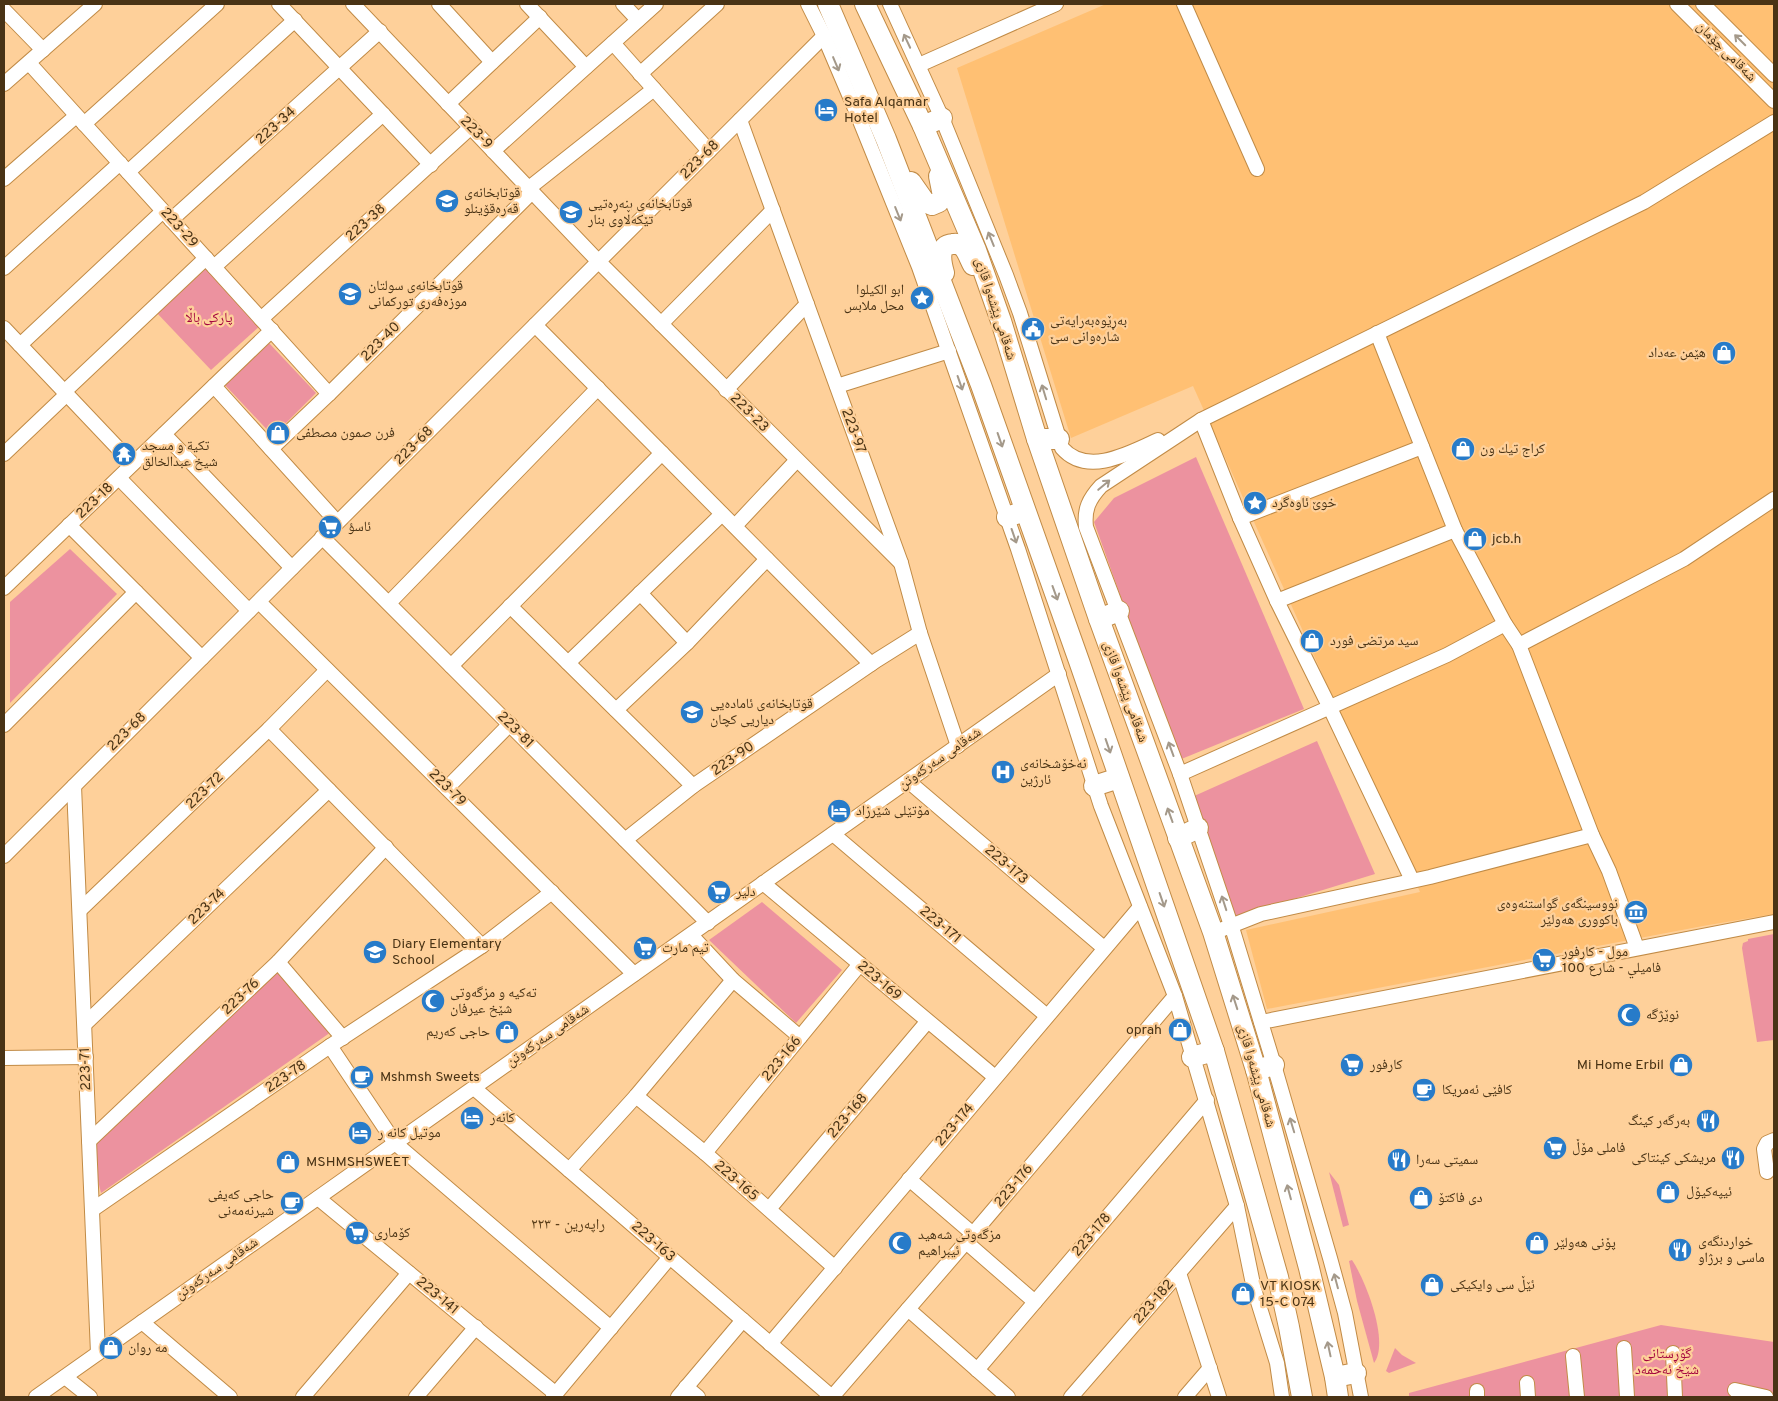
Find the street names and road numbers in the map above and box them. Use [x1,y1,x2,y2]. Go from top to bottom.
street label: شەقامی چۆمان [1692,18,1760,86]
street label: 223-34 [252,104,300,148]
street label: 223-9 [456,113,496,153]
street label: 223-68 [677,137,723,183]
street label: 223-38 [342,201,390,245]
street label: 223-29 [157,204,201,252]
street label: شەقامی پێشەوا قازی [970,256,1020,362]
street label: 223-40 [358,319,404,365]
street label: 223-23 [726,390,772,436]
street label: 223-97 [837,406,869,456]
street label: 223-68 [391,423,437,469]
street label: 223-18 [73,479,117,523]
street label: شەقامی پێشەوا قازی [1099,639,1151,745]
street label: 223-81 [493,708,537,752]
street label: 223-68 [104,709,150,755]
street label: شەقامی سەرکەوتن [895,724,985,794]
street label: 223-90 [708,738,758,780]
street label: 223-79 [425,766,469,810]
street label: 223-72 [183,769,227,813]
street label: 223-173 [981,842,1031,888]
street label: 223-74 [185,885,229,929]
street label: 223-171 [916,903,964,947]
street label: 223-169 [853,958,905,1004]
street label: 223-76 [219,975,263,1019]
street label: شەقامی سەرکەوتن [503,1001,593,1071]
street label: شەقامی پێشەوا قازی [1233,1023,1279,1129]
street label: 223-166 [759,1033,805,1085]
street label: 223-71 [77,1047,95,1091]
street label: 223-78 [262,1057,310,1097]
street label: 223-168 [824,1090,872,1142]
street label: 223-174 [932,1100,978,1150]
street label: 223-165 [710,1157,762,1205]
street label: 223-176 [991,1161,1037,1211]
street label: 223-178 [1069,1210,1115,1260]
street label: 223-163 [627,1218,679,1266]
street label: شەقامی سەرکەوتن [172,1234,262,1304]
street label: 223-141 [412,1273,462,1319]
street label: 223-182 [1130,1276,1178,1328]

